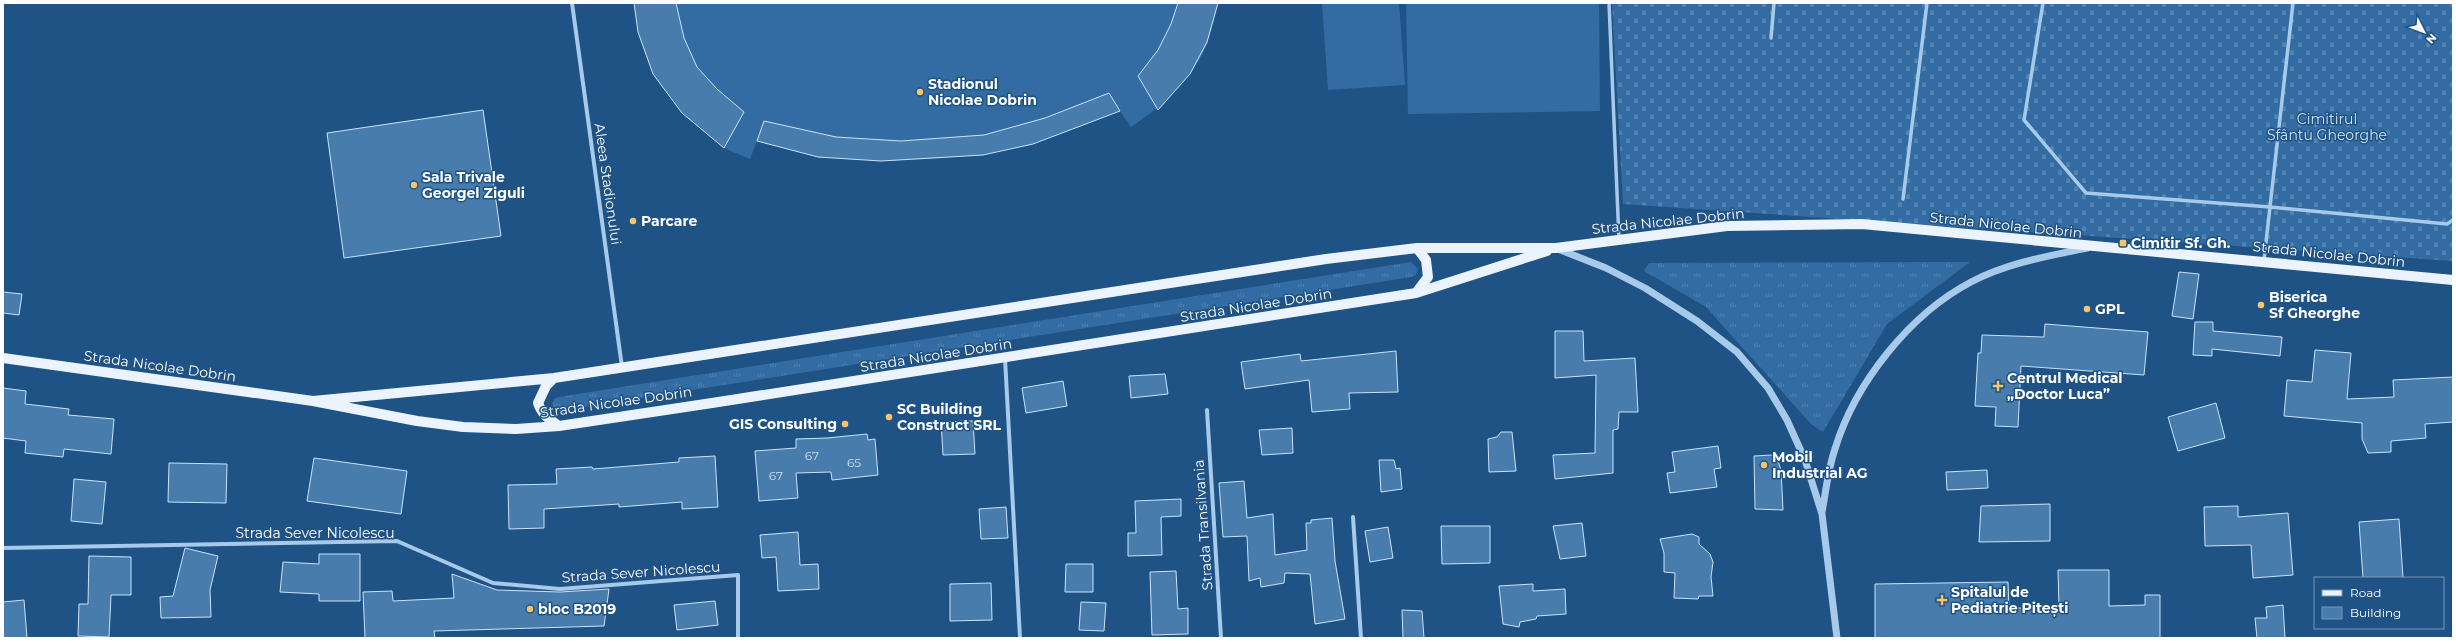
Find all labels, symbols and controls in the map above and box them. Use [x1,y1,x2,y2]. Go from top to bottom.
north arrow [2404,12,2444,52]
text: N [2423,31,2440,47]
place label: Stadionul Nicolae Dobrin [928,75,1037,109]
marker: Stadionul Nicolae Dobrin [915,87,925,97]
park label: Cimitirul Sfântu Gheorghe [2267,110,2387,144]
street label: Aleea Stadionului [591,122,625,246]
place label: Sala Trivale Georgel Ziguli [422,168,525,202]
marker: Sala Trivale Georgel Ziguli [409,180,419,190]
street label: Strada Nicolae Dobrin [1591,204,1745,238]
street label: Strada Nicolae Dobrin [1929,208,2083,242]
place label: Parcare [641,212,697,230]
marker: Parcare [628,216,638,226]
place label: Cimitir Sf. Gh. [2131,234,2231,252]
street label: Strada Nicolae Dobrin [2252,237,2406,271]
marker: Cimitir Sf. Gh. [2118,238,2128,248]
street label: Strada Nicolae Dobrin [1179,284,1333,326]
place label: Biserica Sf Gheorghe [2269,288,2360,322]
place label: GPL [2095,300,2125,318]
marker: Biserica Sf Gheorghe [2256,300,2266,310]
marker: GPL [2082,304,2092,314]
street label: Strada Nicolae Dobrin [859,334,1013,376]
street label: Strada Nicolae Dobrin [83,346,237,386]
place label: Centrul Medical „Doctor Luca” [2007,369,2123,403]
marker: Centrul Medical „Doctor Luca” [1992,380,2004,392]
street label: Strada Nicolae Dobrin [539,382,693,422]
place label: SC Building Construct SRL [897,400,1002,434]
marker: SC Building Construct SRL [884,412,894,422]
place label: GIS Consulting [729,415,837,433]
marker: GIS Consulting [840,419,850,429]
house number: 67 [805,448,819,463]
place label: Mobil Industrial AG [1772,448,1868,482]
house number: 65 [847,455,861,470]
street label: Strada Transilvania [1189,459,1217,591]
marker: Mobil Industrial AG [1759,460,1769,470]
house number: 67 [769,468,783,483]
street label: Strada Sever Nicolescu [235,524,395,542]
street label: Strada Sever Nicolescu [561,557,721,587]
legend [2314,577,2444,629]
place label: Spitalul de Pediatrie Pitești [1951,583,2068,618]
text: Road [2350,585,2381,600]
marker: Spitalul de Pediatrie Pitești [1936,594,1948,606]
place label: bloc B2019 [538,600,616,618]
marker: bloc B2019 [525,604,535,614]
text: Building [2350,605,2401,620]

